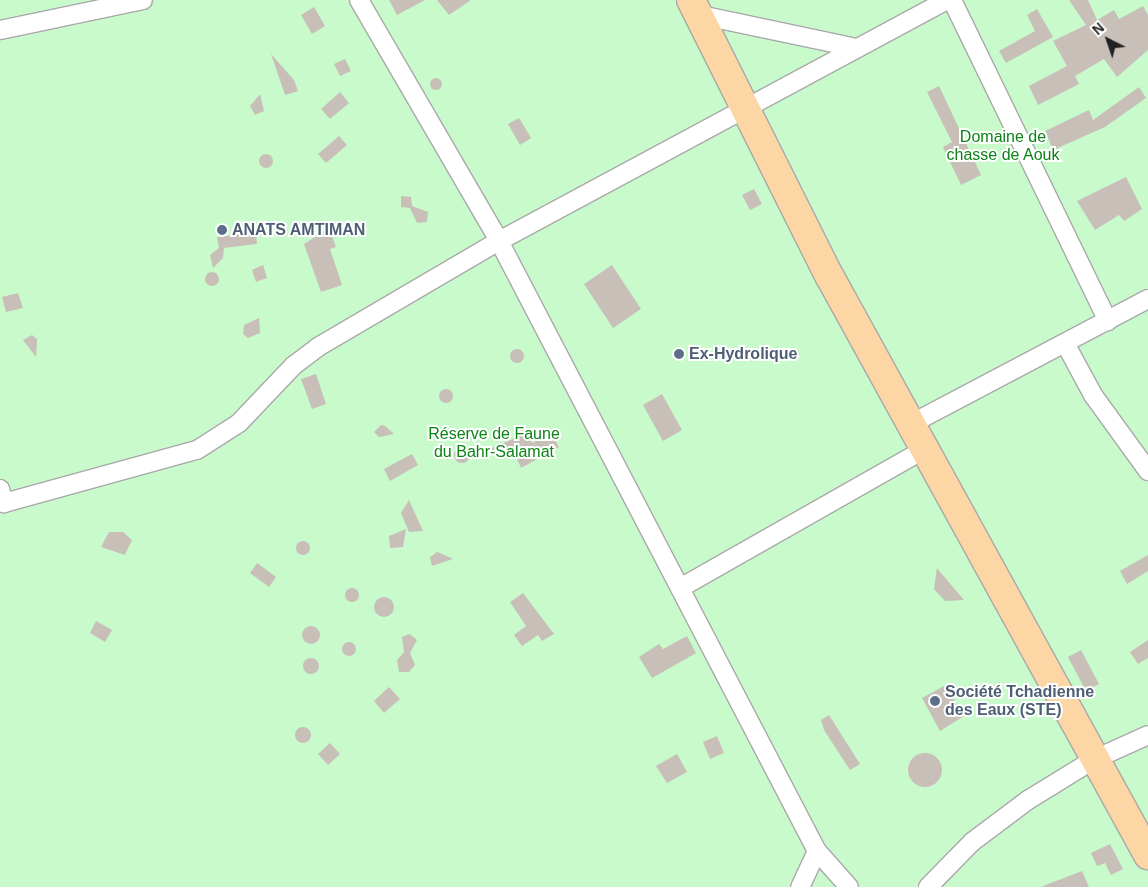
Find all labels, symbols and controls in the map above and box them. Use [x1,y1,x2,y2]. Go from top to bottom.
north arrow [1083,15,1133,65]
text: N [1089,19,1107,38]
park label: Domaine de chasse de Aouk [946,127,1060,165]
place label: ANATS AMTIMAN [232,220,366,240]
marker: ANATS AMTIMAN [216,224,228,236]
place label: Ex-Hydrolique [689,344,797,364]
marker: Ex-Hydrolique [673,348,685,360]
park label: Réserve de Faune du Bahr-Salamat [428,424,560,462]
place label: Société Tchadienne des Eaux (STE) [945,682,1094,720]
marker: Société Tchadienne des Eaux (STE) [929,695,941,707]

